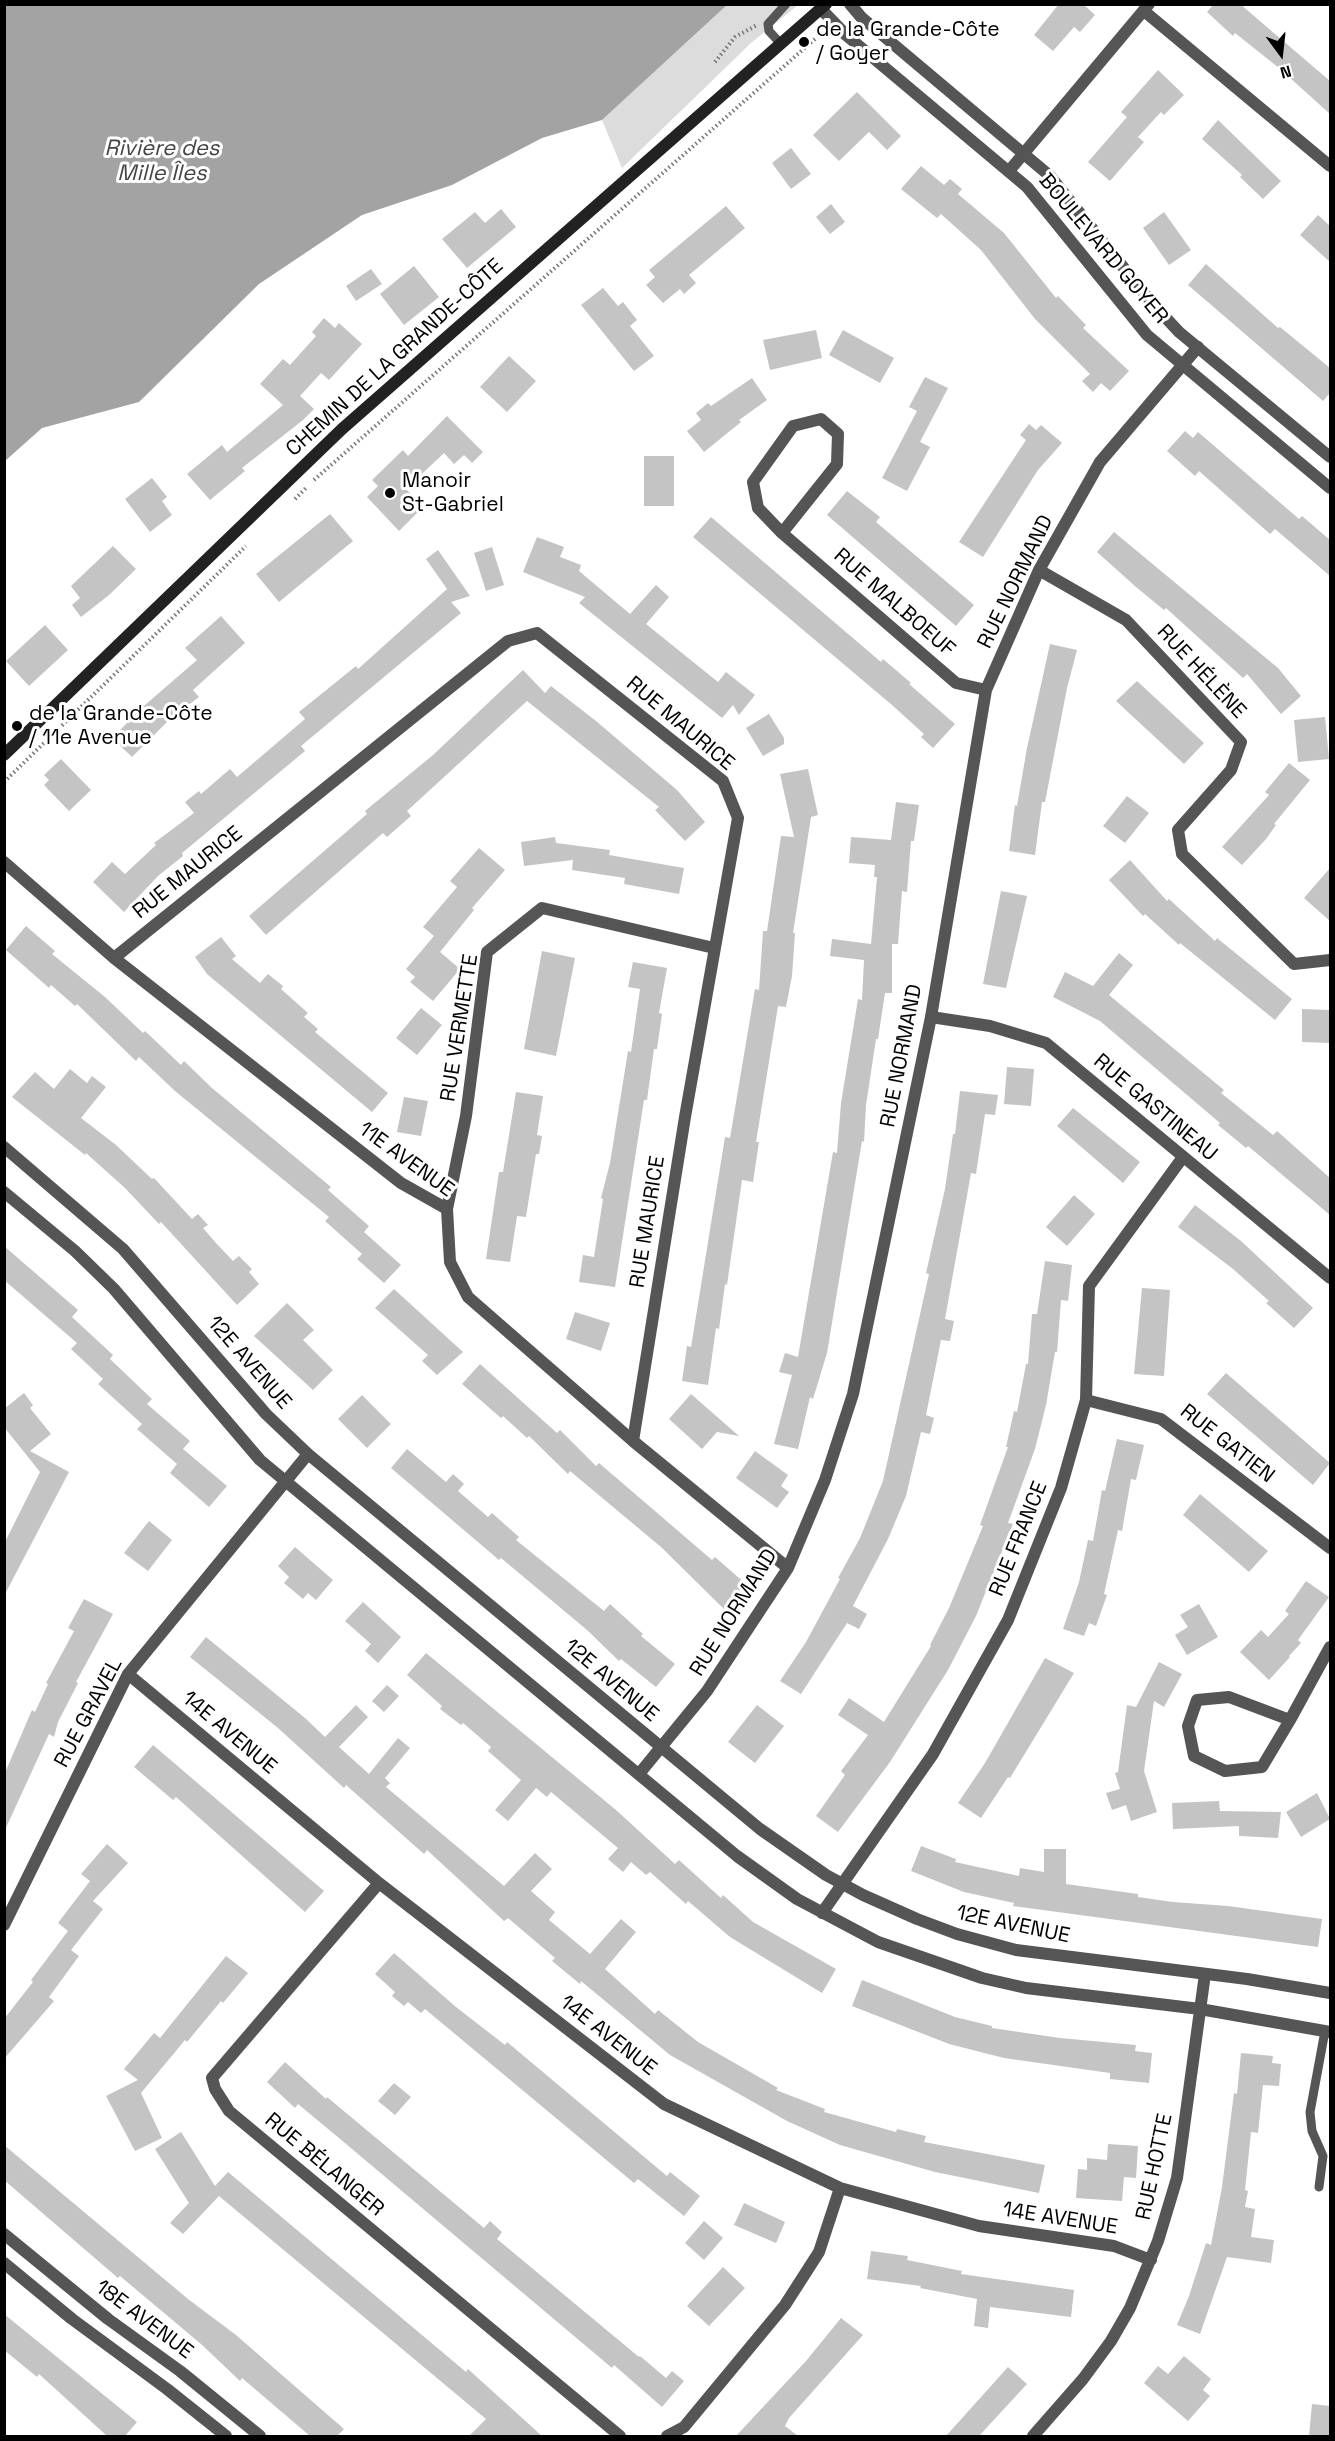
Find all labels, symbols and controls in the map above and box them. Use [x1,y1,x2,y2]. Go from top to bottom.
place label: de la Grande-Côte / Goyer [816,17,1000,67]
north arrow [1251,24,1311,84]
marker: de la Grande-Côte / Goyer [797,35,811,49]
text: N [1278,60,1294,83]
water label: Rivière des Mille Îles [105,136,219,188]
street label: BOULEVARD GOYER [1033,169,1173,329]
street label: CHEMIN DE LA GRANDE-CÔTE [281,254,509,462]
place label: Manoir St-Gabriel [402,468,504,518]
marker: Manoir St-Gabriel [383,486,397,500]
street label: RUE NORMAND [973,511,1059,653]
street label: RUE MALBOEUF [828,543,960,663]
street label: RUE HÉLÈNE [1151,620,1251,724]
street label: RUE MAURICE [621,672,739,776]
place label: de la Grande-Côte / 11e Avenue [29,701,213,751]
marker: de la Grande-Côte / 11e Avenue [10,719,24,733]
street label: RUE MAURICE [128,821,248,925]
street label: RUE VERMETTE [436,952,484,1104]
street label: RUE NORMAND [876,982,928,1130]
street label: RUE GASTINEAU [1088,1049,1222,1167]
street label: 11E AVENUE [353,1117,459,1203]
street label: RUE MAURICE [625,1154,671,1290]
street label: 12E AVENUE [202,1311,296,1415]
street label: RUE GATIEN [1175,1399,1279,1489]
street label: RUE FRANCE [985,1478,1053,1600]
street label: RUE NORMAND [685,1545,783,1681]
street label: 12E AVENUE [559,1634,663,1728]
street label: RUE GRAVEL [50,1654,128,1772]
street label: 14E AVENUE [177,1686,281,1780]
street label: 12E AVENUE [954,1901,1072,1949]
street label: 14E AVENUE [555,1990,661,2082]
street label: RUE BÉLANGER [259,2108,389,2222]
street label: RUE HOTTE [1131,2111,1179,2223]
street label: 14E AVENUE [1001,2197,1119,2241]
street label: 18E AVENUE [90,2275,198,2365]

